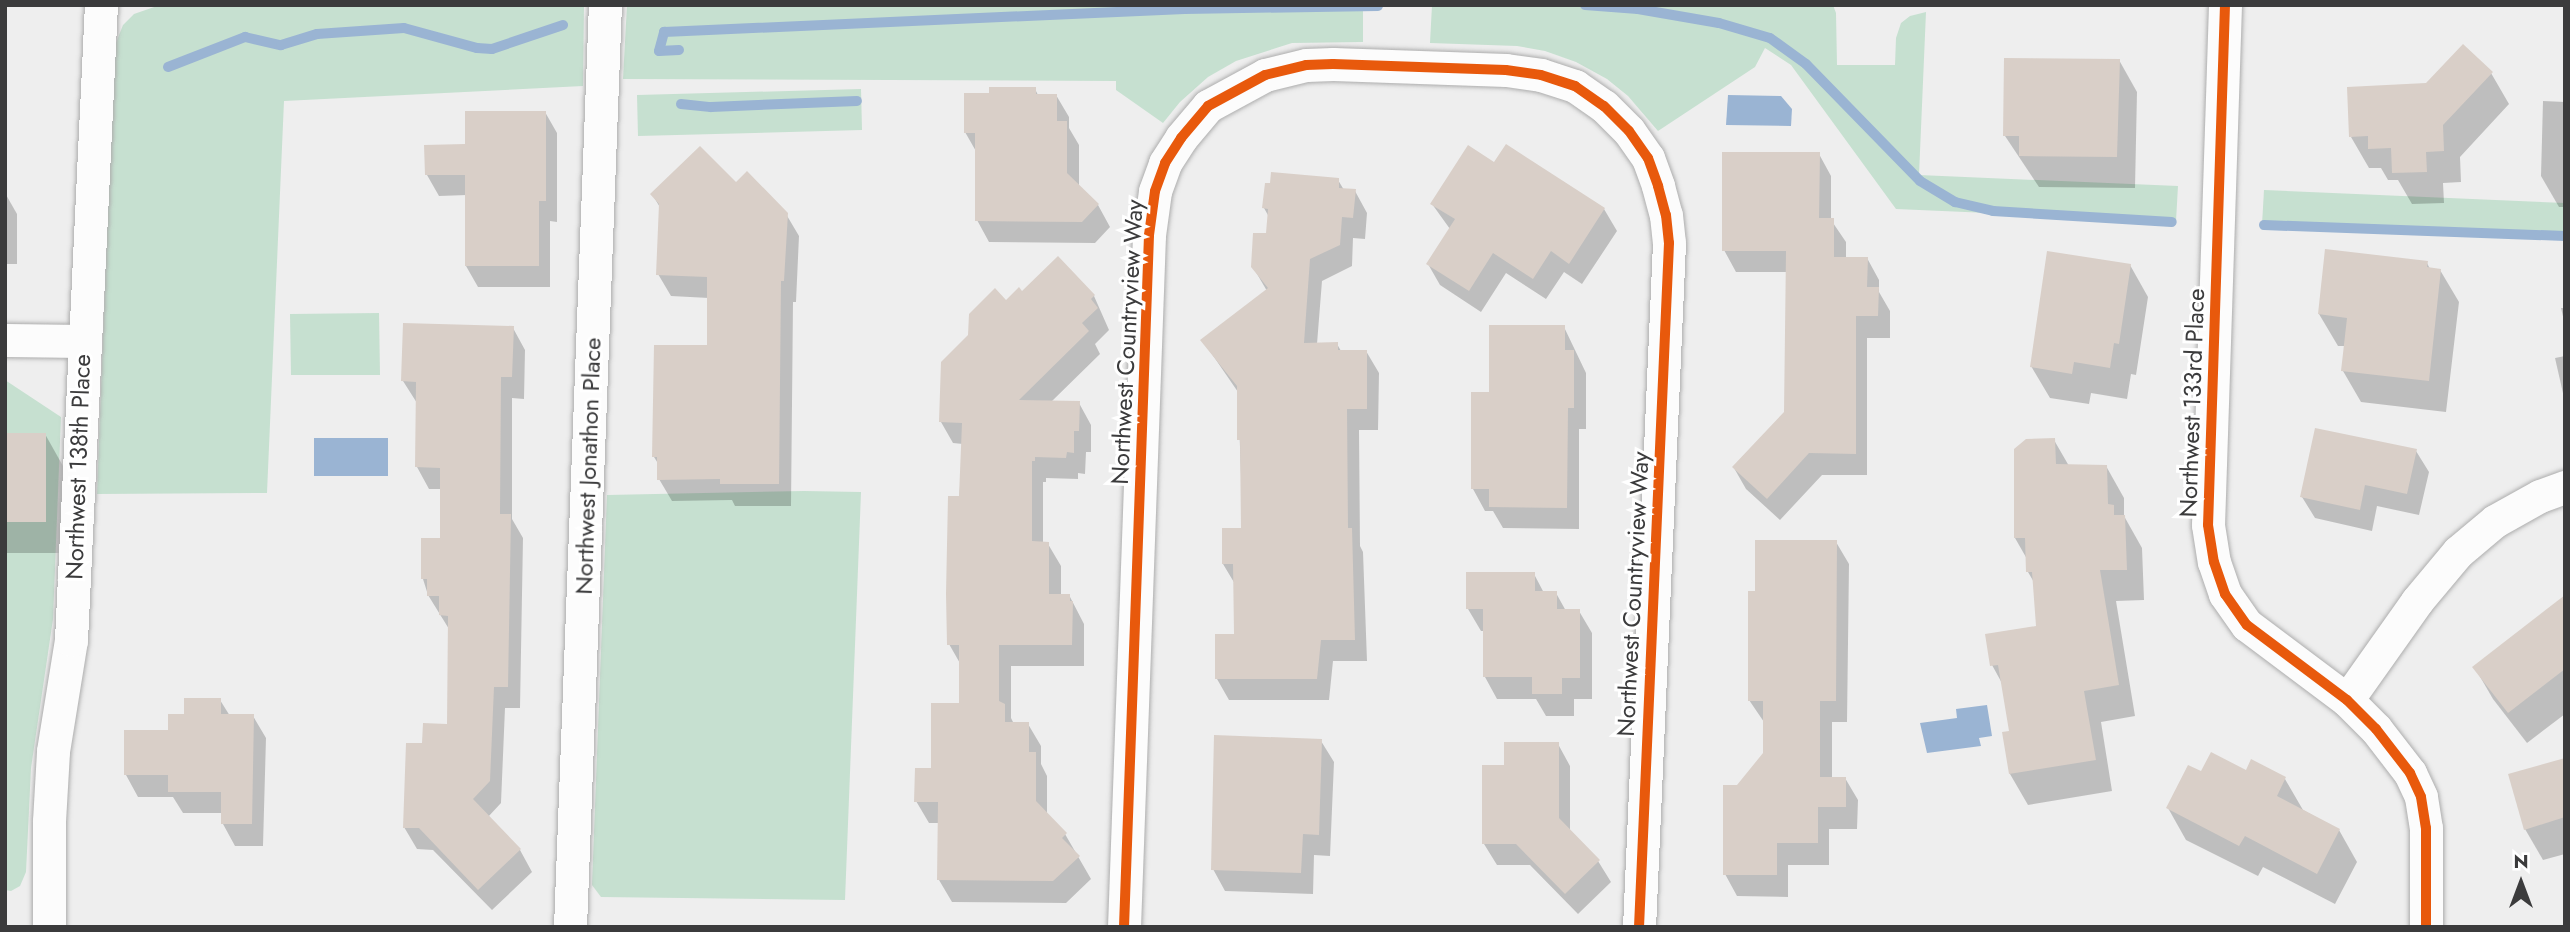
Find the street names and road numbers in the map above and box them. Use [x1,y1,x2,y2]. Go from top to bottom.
street label: Northwest Countryview Way [1105,199,1149,485]
street label: Northwest 133rd Place [2174,288,2210,518]
street label: Northwest Jonathon Place [569,337,607,595]
street label: Northwest 138th Place [60,354,96,580]
street label: Northwest Countryview Way [1611,451,1655,737]

